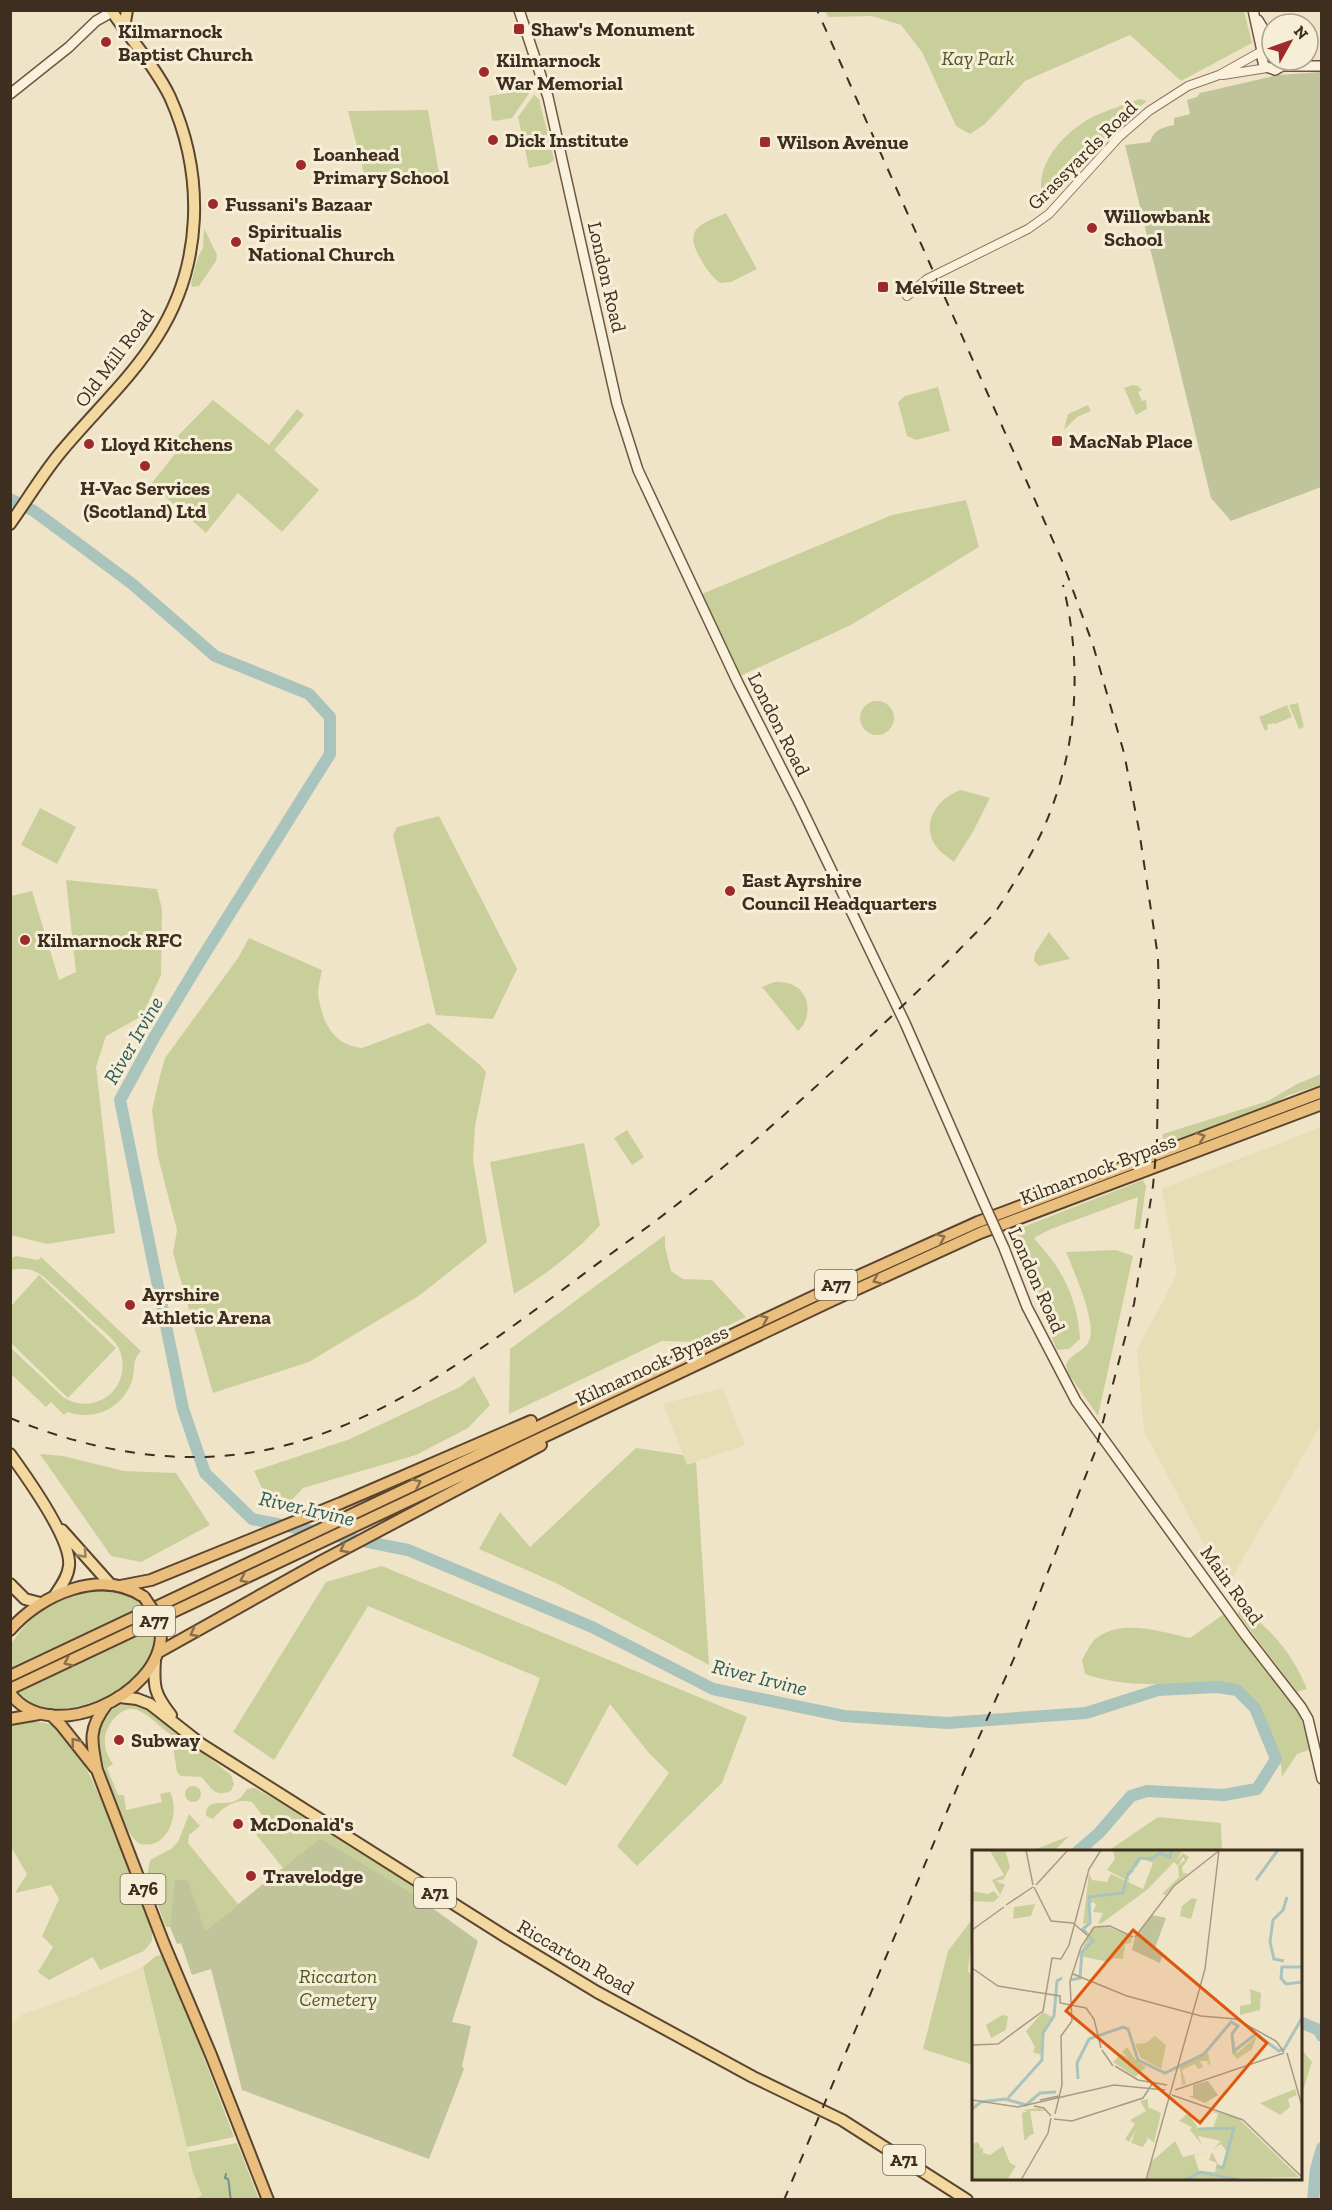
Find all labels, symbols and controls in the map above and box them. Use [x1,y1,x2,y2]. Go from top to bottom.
north arrow [1260,12,1320,72]
place label: Shaw's Monument [531,17,695,41]
place label: Kilmarnock Baptist Church [118,19,253,66]
marker: Shaw's Monument [512,22,526,36]
text: N [1290,22,1312,43]
marker: Kilmarnock Baptist Church [99,35,113,49]
park label: Kay Park [942,46,1014,70]
place label: Kilmarnock War Memorial [496,48,623,95]
marker: Kilmarnock War Memorial [477,65,491,79]
street label: Grassyards Road [1022,95,1142,215]
place label: Dick Institute [505,128,629,152]
place label: Wilson Avenue [777,130,909,154]
marker: Dick Institute [486,133,500,147]
marker: Wilson Avenue [758,135,772,149]
place label: Loanhead Primary School [313,142,449,189]
marker: Loanhead Primary School [294,158,308,172]
place label: Fussani's Bazaar [225,192,373,216]
marker: Fussani's Bazaar [206,197,220,211]
place label: Willowbank School [1104,204,1210,251]
place label: Spiritualis National Church [248,219,395,266]
street label: London Road [583,219,631,335]
marker: Willowbank School [1085,221,1099,235]
marker: Spiritualis National Church [229,235,243,249]
place label: Melville Street [895,275,1025,299]
marker: Melville Street [876,280,890,294]
street label: Old Mill Road [69,304,159,412]
place label: MacNab Place [1069,429,1193,453]
place label: Lloyd Kitchens [101,432,233,456]
marker: MacNab Place [1050,434,1064,448]
marker: Lloyd Kitchens [82,437,96,451]
marker: H-Vac Services (Scotland) Ltd [138,459,152,473]
place label: H-Vac Services (Scotland) Ltd [80,476,210,523]
street label: London Road [743,668,815,780]
place label: East Ayrshire Council Headquarters [742,868,937,915]
marker: East Ayrshire Council Headquarters [723,884,737,898]
place label: Kilmarnock RFC [37,928,182,952]
marker: Kilmarnock RFC [18,933,32,947]
water label: River Irvine [98,992,168,1088]
street label: Kilmarnock Bypass [1017,1128,1179,1210]
one-way arrow [1195,1131,1206,1144]
street label: London Road [1003,1224,1071,1336]
one-way arrow [935,1234,946,1246]
road number: A77 [815,1270,857,1300]
one-way arrow [872,1272,883,1284]
place label: Ayrshire Athletic Arena [142,1282,271,1329]
marker: Ayrshire Athletic Arena [123,1298,137,1312]
one-way arrow [757,1315,768,1327]
street label: Kilmarnock Bypass [572,1319,732,1411]
one-way arrow [410,1478,421,1490]
water label: River Irvine [257,1485,357,1531]
street label: Main Road [1195,1541,1269,1629]
one-way arrow [340,1542,350,1553]
one-way arrow [76,1547,87,1558]
one-way arrow [240,1572,251,1584]
road number: A77 [133,1606,175,1636]
one-way arrow [190,1626,200,1637]
water label: River Irvine [710,1653,810,1701]
one-way arrow [63,1654,74,1666]
place label: Subway [131,1728,201,1752]
marker: Subway [112,1733,126,1747]
one-way arrow [71,1738,82,1749]
place label: McDonald's [250,1812,354,1836]
marker: McDonald's [231,1817,245,1831]
inset map [972,1850,1302,2180]
place label: Travelodge [263,1864,363,1888]
marker: Travelodge [244,1869,258,1883]
road number: A76 [120,1874,166,1904]
road number: A71 [414,1878,456,1908]
street label: Riccarton Road [513,1914,639,2000]
park label: Riccarton Cemetery [299,1964,377,2011]
road number: A71 [883,2145,925,2175]

